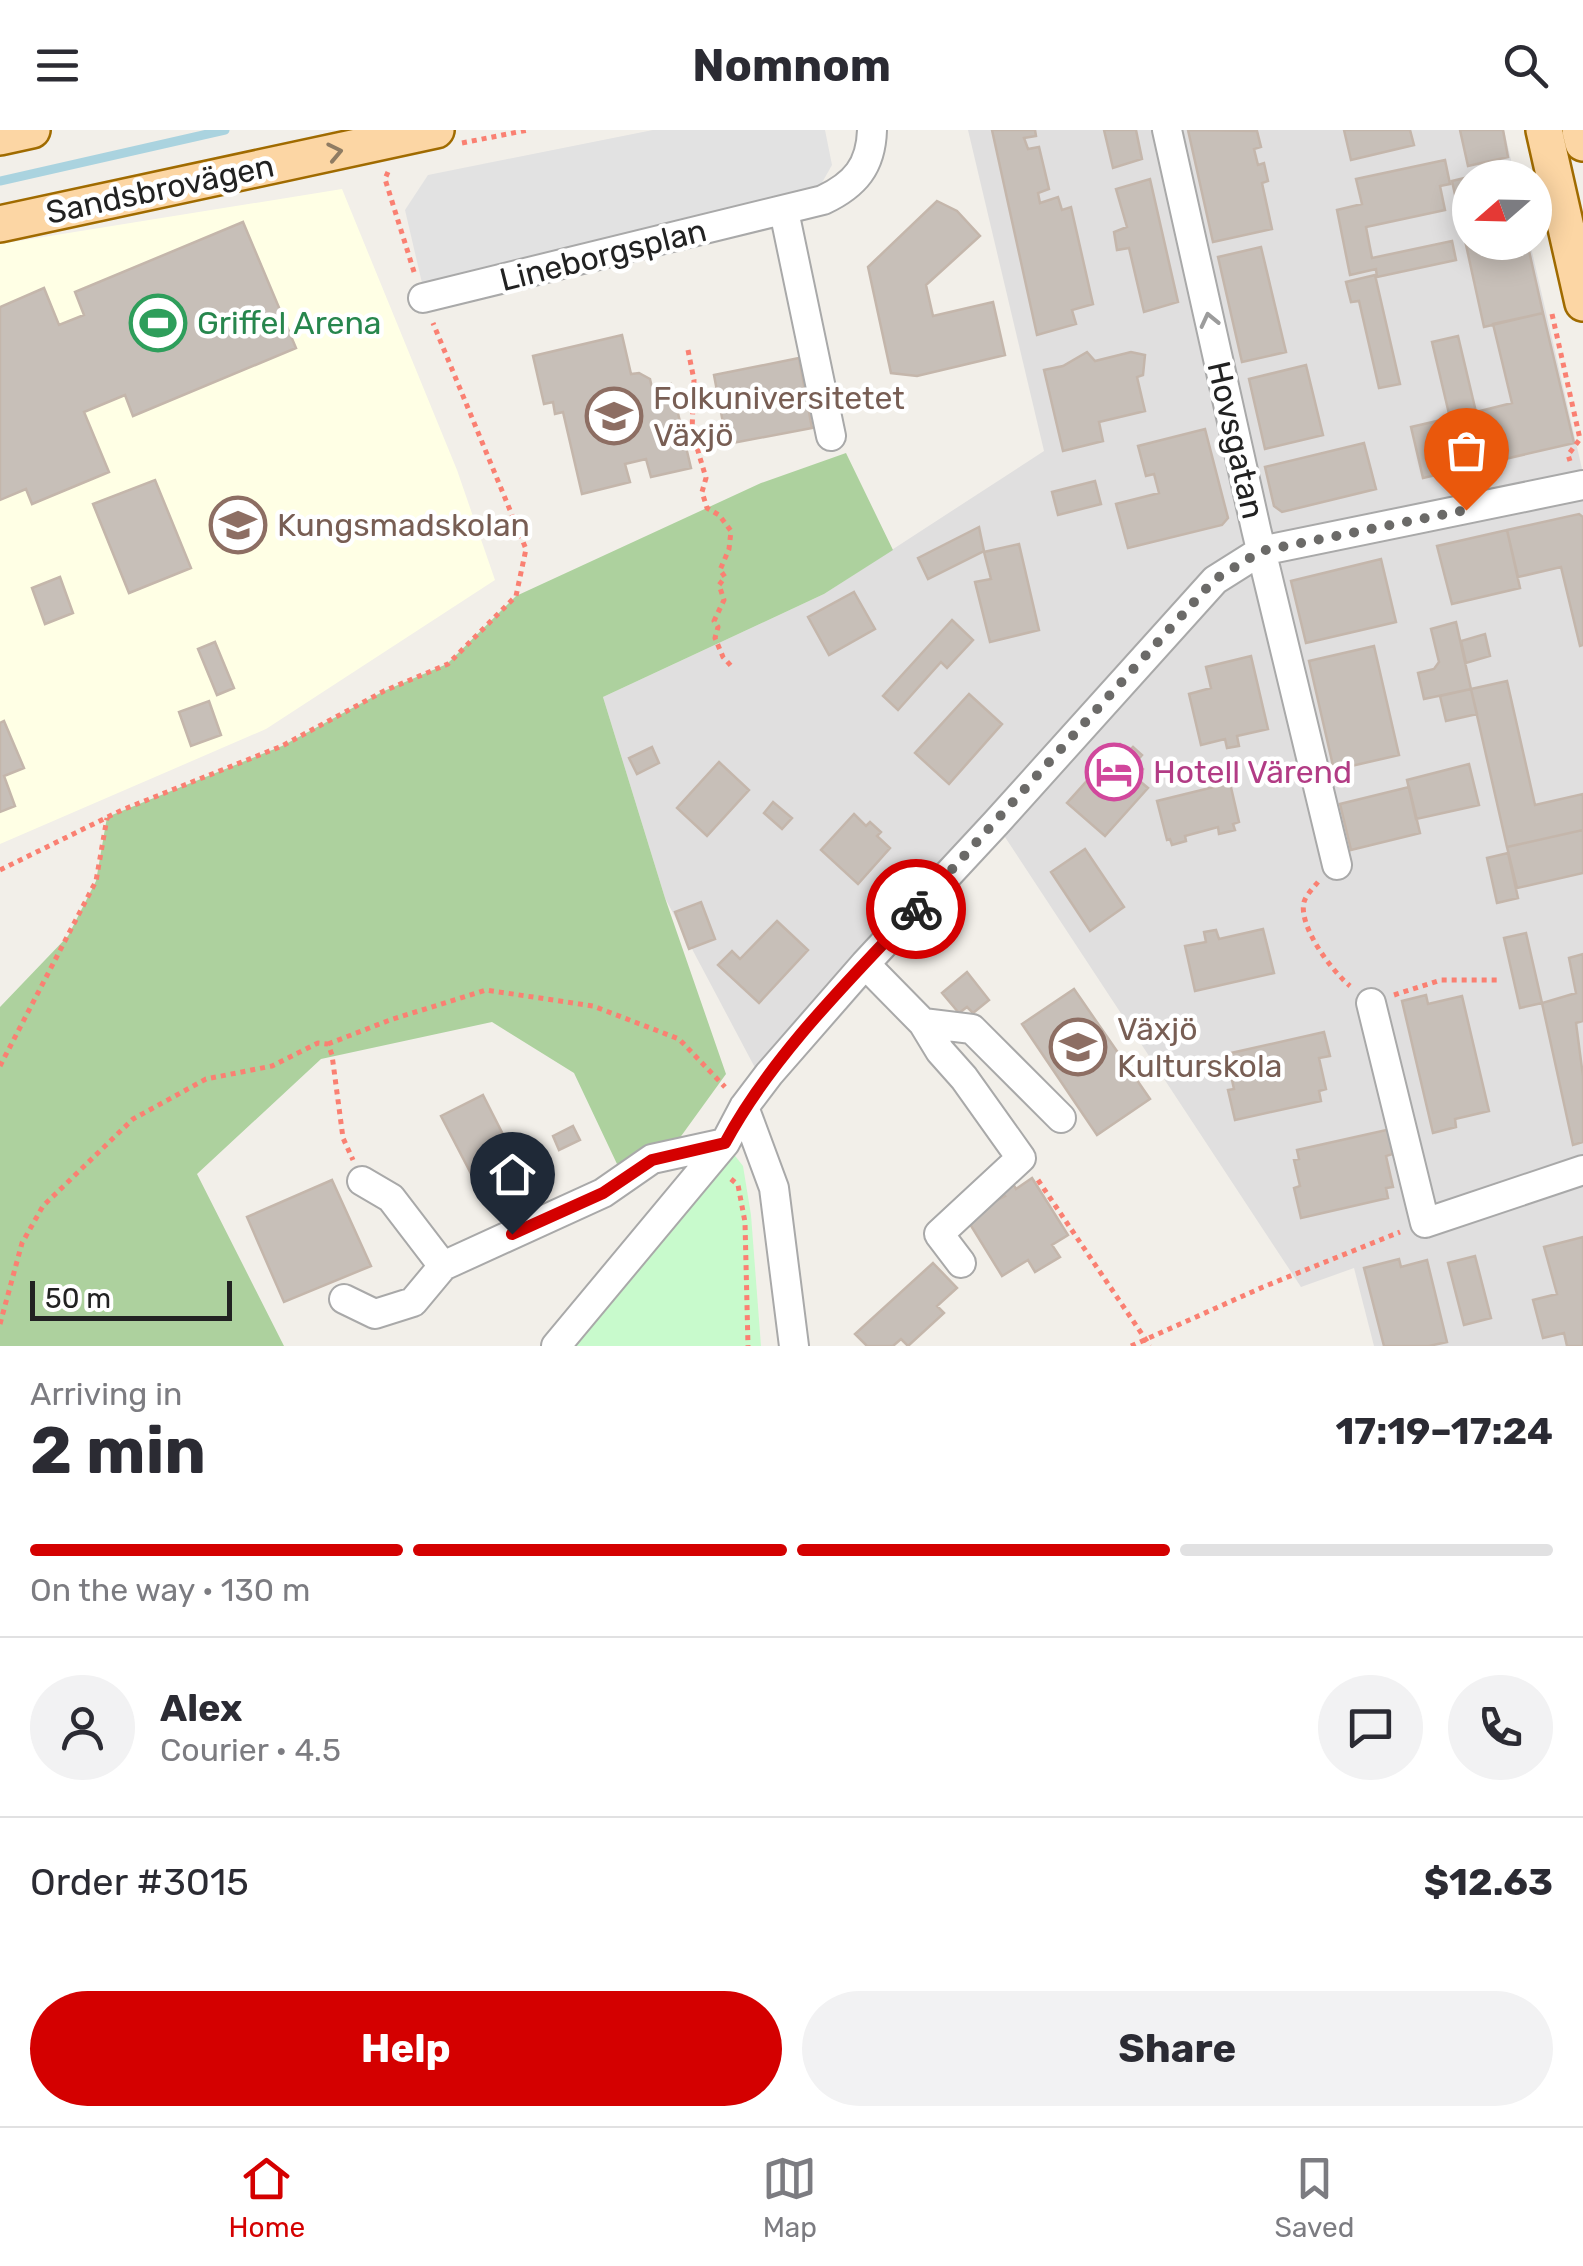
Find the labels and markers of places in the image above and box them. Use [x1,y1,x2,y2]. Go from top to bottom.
sports icon: Griffel Arena [128,293,188,353]
place label: Griffel Arena [197,304,381,342]
place label: Folkuniversitetet Växjö [653,379,905,454]
school or university icon: Folkuniversitetet Växjö [584,386,644,446]
pin [1424,408,1509,511]
school or university icon: Kungsmadskolan [208,495,268,555]
place label: Kungsmadskolan [277,506,530,544]
hotel icon: Hotell Värend [1084,742,1144,802]
place label: Hotell Värend [1153,753,1352,791]
place label: Växjö Kulturskola [1117,1010,1282,1085]
school or university icon: Växjö Kulturskola [1048,1017,1108,1077]
pin [470,1132,555,1235]

